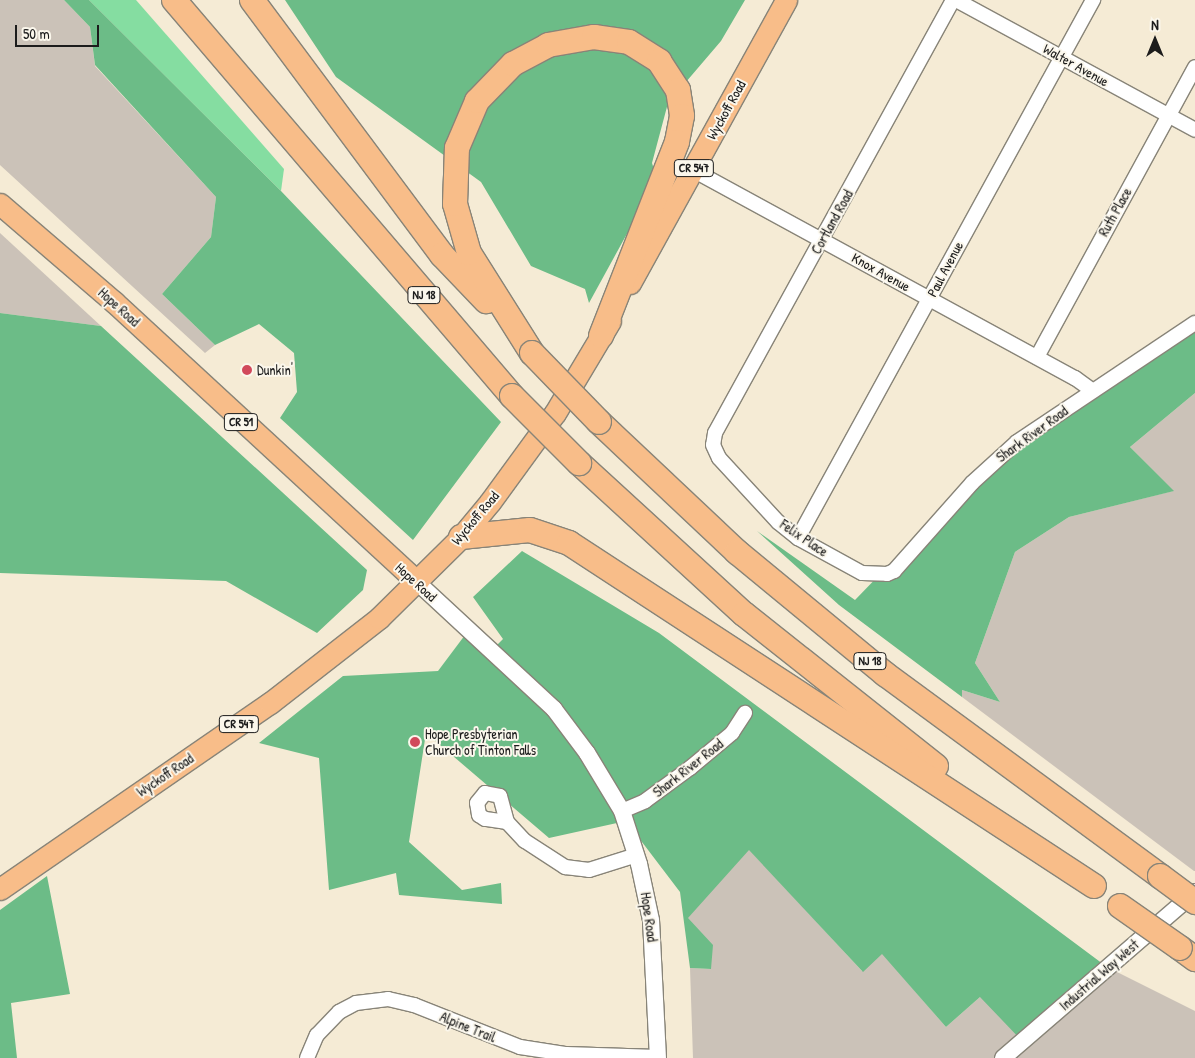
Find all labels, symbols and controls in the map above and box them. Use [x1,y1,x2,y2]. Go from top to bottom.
scale bar [18,15,101,47]
north arrow [1130,15,1180,65]
text: N [1151,15,1159,34]
text: 50 m [23,23,50,44]
street label: Walter Avenue [1040,40,1112,90]
street label: Wyckoff Road [703,78,749,142]
road number: CR 547 [673,158,715,178]
street label: Ruth Place [1095,185,1135,239]
street label: Cortland Road [808,187,856,257]
street label: Paul Avenue [923,238,967,300]
street label: Knox Avenue [849,249,913,295]
street label: Hope Road [95,284,143,330]
road number: NJ 18 [406,286,442,304]
place label: Dunkin' [257,362,293,378]
marker: Dunkin' [241,364,253,376]
street label: Shark River Road [993,402,1071,466]
road number: CR 51 [224,412,258,432]
street label: Wyckoff Road [448,488,502,548]
street label: Felix Place [777,516,831,560]
street label: Hope Road [392,559,440,605]
road number: NJ 18 [852,651,888,670]
road number: CR 547 [218,714,260,734]
place label: Hope Presbyterian Church of Tinton Falls [425,726,536,759]
street label: Shark River Road [650,735,726,801]
marker: Hope Presbyterian Church of Tinton Falls [409,736,421,748]
street label: Wyckoff Road [133,750,197,800]
street label: Hope Road [637,891,661,943]
street label: Industrial Way West [1056,936,1142,1014]
street label: Alpine Trail [437,1008,499,1046]

